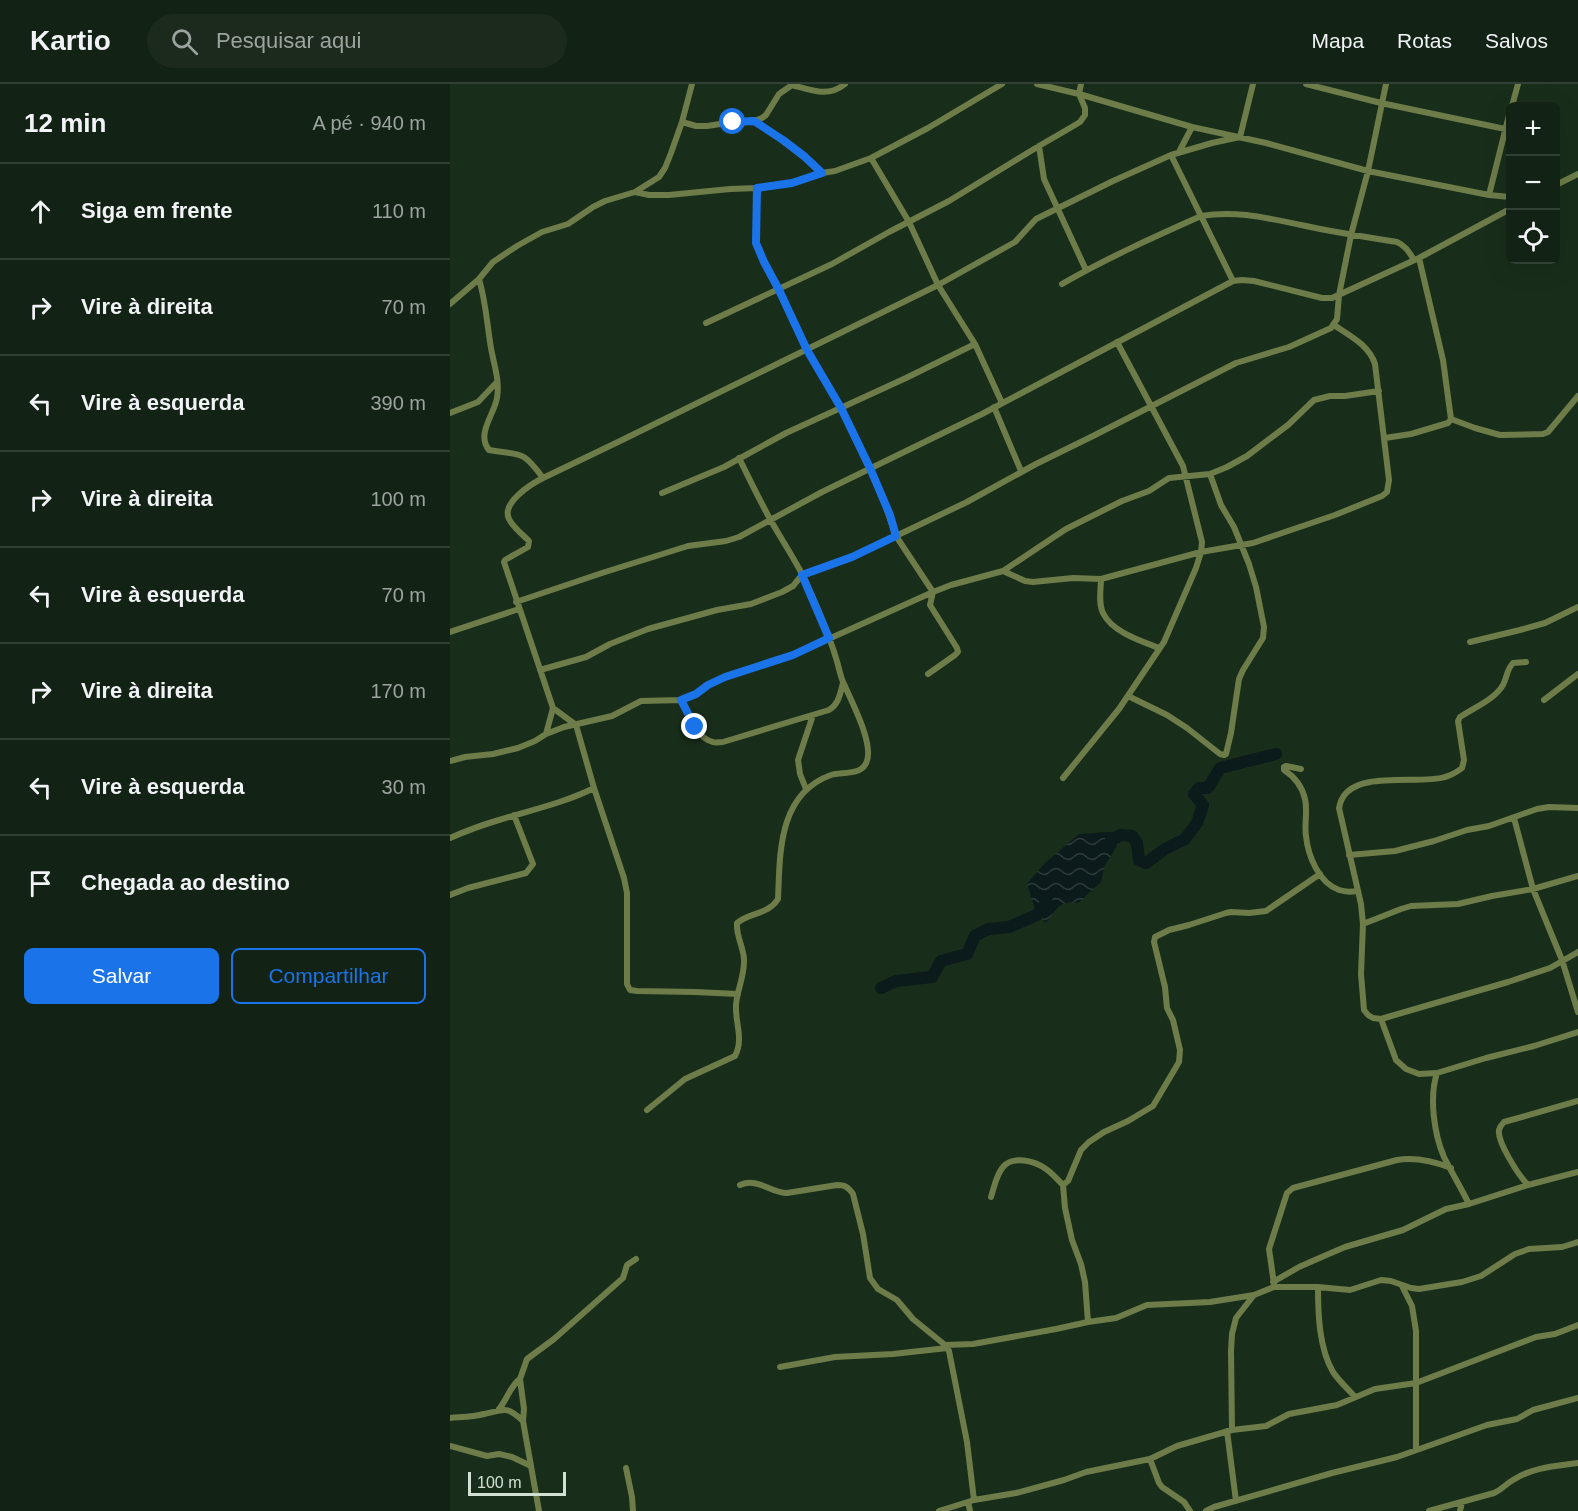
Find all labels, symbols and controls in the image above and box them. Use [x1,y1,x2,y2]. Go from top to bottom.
search box [147,14,567,68]
text: Kartio [30,25,111,56]
icon: search [168,25,201,58]
text: Pesquisar aqui [216,28,361,53]
text: Mapa [1312,29,1364,52]
text: Rotas [1397,29,1452,52]
text: Salvos [1485,29,1548,52]
map controls [1506,102,1560,264]
button: + [1506,102,1560,156]
text: 12 min [24,108,106,138]
route start [719,108,745,134]
text: A pé · 940 m [313,112,426,134]
button: − [1506,156,1560,210]
icon: ahead [24,195,57,228]
text: Siga em frente [81,198,233,223]
text: 110 m [372,200,426,222]
button: locate [1506,210,1560,264]
icon: right [24,291,57,324]
text: Vire à direita [81,294,213,319]
text: 70 m [382,296,426,318]
icon: left [24,387,57,420]
text: Vire à esquerda [81,390,244,415]
text: 390 m [370,392,426,414]
icon: right [24,483,57,516]
text: Vire à direita [81,486,213,511]
text: 100 m [370,488,426,510]
icon: left [24,579,57,612]
text: Vire à esquerda [81,582,244,607]
text: 70 m [382,584,426,606]
icon: right [24,675,57,708]
text: Vire à direita [81,678,213,703]
text: 170 m [370,680,426,702]
route end [681,713,707,739]
icon: left [24,771,57,804]
text: Vire à esquerda [81,774,244,799]
text: 30 m [382,776,426,798]
icon: arrive [24,867,57,900]
text: Chegada ao destino [81,870,290,895]
button: Salvar [24,948,219,1004]
button: Compartilhar [231,948,426,1004]
scale bar [468,1469,566,1496]
text: 100 m [477,1474,521,1491]

